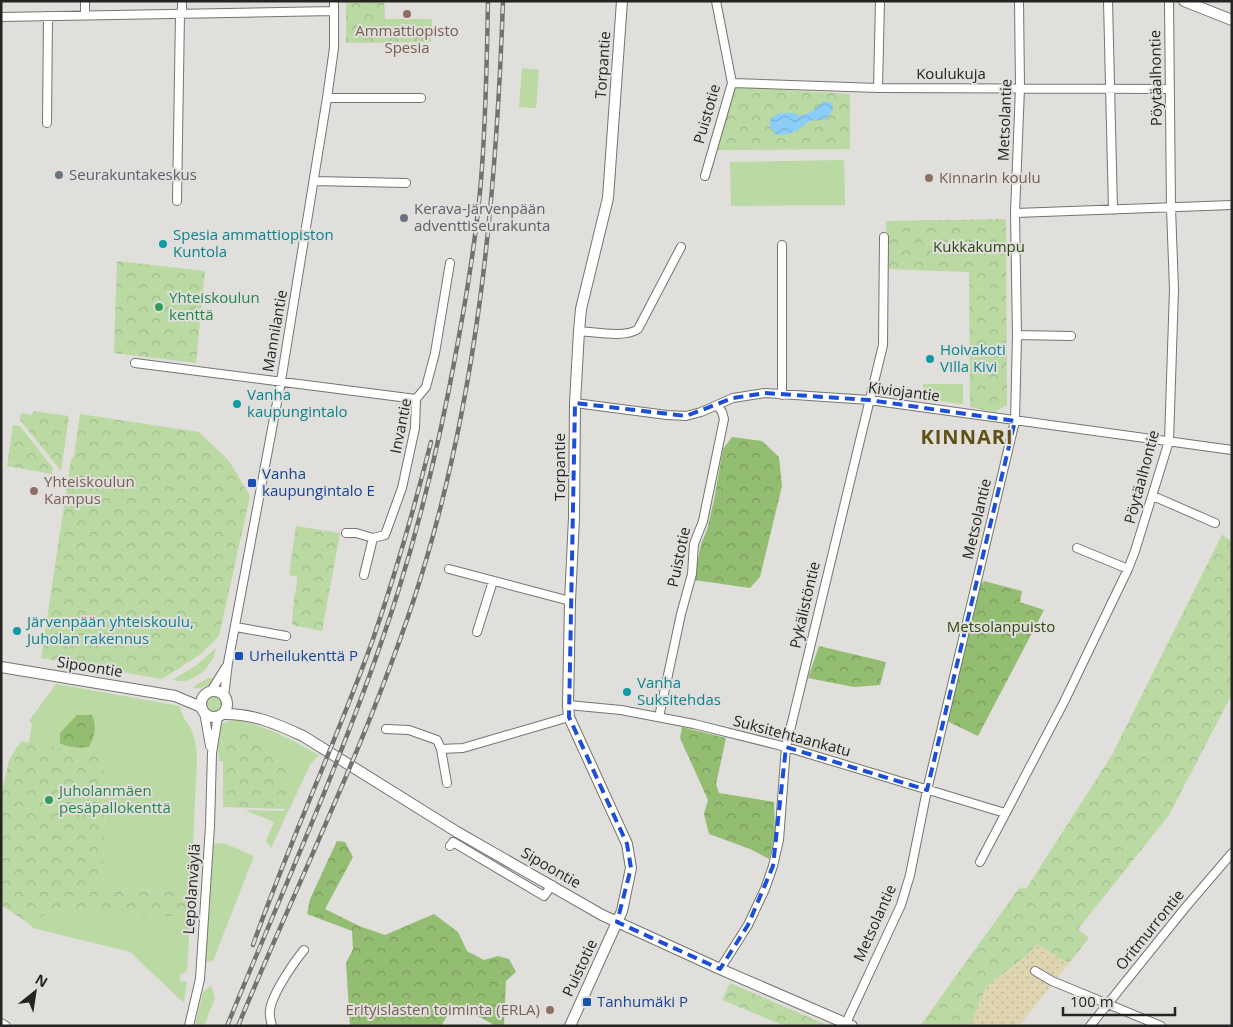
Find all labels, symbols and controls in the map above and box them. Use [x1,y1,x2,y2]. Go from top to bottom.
marker: Ammattiopisto Spesia [401,8,413,20]
place label: Ammattiopisto Spesia [355,20,459,57]
street label: Torpantie [590,30,614,99]
street label: Pöytäalhontie [1144,30,1166,126]
street label: Koulukuja [916,63,986,83]
street label: Metsolantie [993,78,1015,161]
street label: Puistotie [688,82,724,146]
place label: Seurakuntakeskus [69,164,197,184]
place label: Kinnarin koulu [939,167,1041,187]
marker: Seurakuntakeskus [53,169,65,181]
marker: Kinnarin koulu [923,172,935,184]
place label: Kerava-Järvenpään adventtiseurakunta [414,198,550,235]
marker: Kerava-Järvenpään adventtiseurakunta [398,212,410,224]
place label: Spesia ammattiopiston Kuntola [173,224,334,261]
park label: Kukkakumpu [933,236,1025,256]
marker: Spesia ammattiopiston Kuntola [157,238,169,250]
place label: Yhteiskoulun kenttä [169,287,260,324]
street label: Mannilantie [257,288,291,373]
marker: Yhteiskoulun kenttä [153,301,165,313]
place label: Hoivakoti VIlla Kivi [940,339,1006,376]
marker: Hoivakoti VIlla Kivi [924,353,936,365]
street label: Kiviojantie [867,377,941,405]
place label: Vanha kaupungintalo [247,384,348,421]
street label: Invantie [385,396,415,455]
marker: Vanha kaupungintalo [231,398,243,410]
district label: KINNARI [920,423,1014,450]
street label: Pöytäalhontie [1119,428,1163,526]
street label: Torpantie [549,433,569,501]
place label: Vanha kaupungintalo E [262,463,375,500]
place label: Yhteiskoulun Kampus [44,471,135,508]
street label: Metsolantie [957,476,995,561]
marker: Vanha kaupungintalo E [246,477,258,489]
marker: Yhteiskoulun Kampus [28,485,40,497]
street label: Puistotie [662,525,694,589]
street label: Pykälistöntie [784,559,824,650]
place label: Järvenpään yhteiskoulu, Juholan rakennus [25,611,194,648]
park label: Metsolanpuisto [947,616,1055,636]
marker: Järvenpään yhteiskoulu, Juholan rakennus [11,625,23,637]
place label: Urheilukenttä P [249,645,358,665]
marker: Urheilukenttä P [233,650,245,662]
street label: Sipoontie [56,651,124,681]
place label: Vanha Suksitehdas [637,672,721,709]
marker: Vanha Suksitehdas [621,686,633,698]
street label: Suksitehtaankatu [731,710,853,760]
place label: Juholanmäen pesäpallokenttä [57,780,171,817]
marker: Juholanmäen pesäpallokenttä [43,794,55,806]
street label: Sipoontie [518,842,585,892]
street label: Lepolanväylä [178,843,204,935]
street label: Metsolantie [848,881,900,964]
street label: Oritmurrontie [1111,885,1188,974]
street label: Puistotie [557,936,601,999]
north arrow [10,967,60,1017]
text: N [32,969,51,991]
scale bar [1063,984,1176,1016]
place label: Tanhumäki P [597,991,688,1011]
text: 100 m [1070,991,1114,1011]
marker: Tanhumäki P [581,996,593,1008]
place label: Erityislasten toiminta (ERLA) [345,999,540,1019]
marker: Erityislasten toiminta (ERLA) [544,1004,556,1016]

